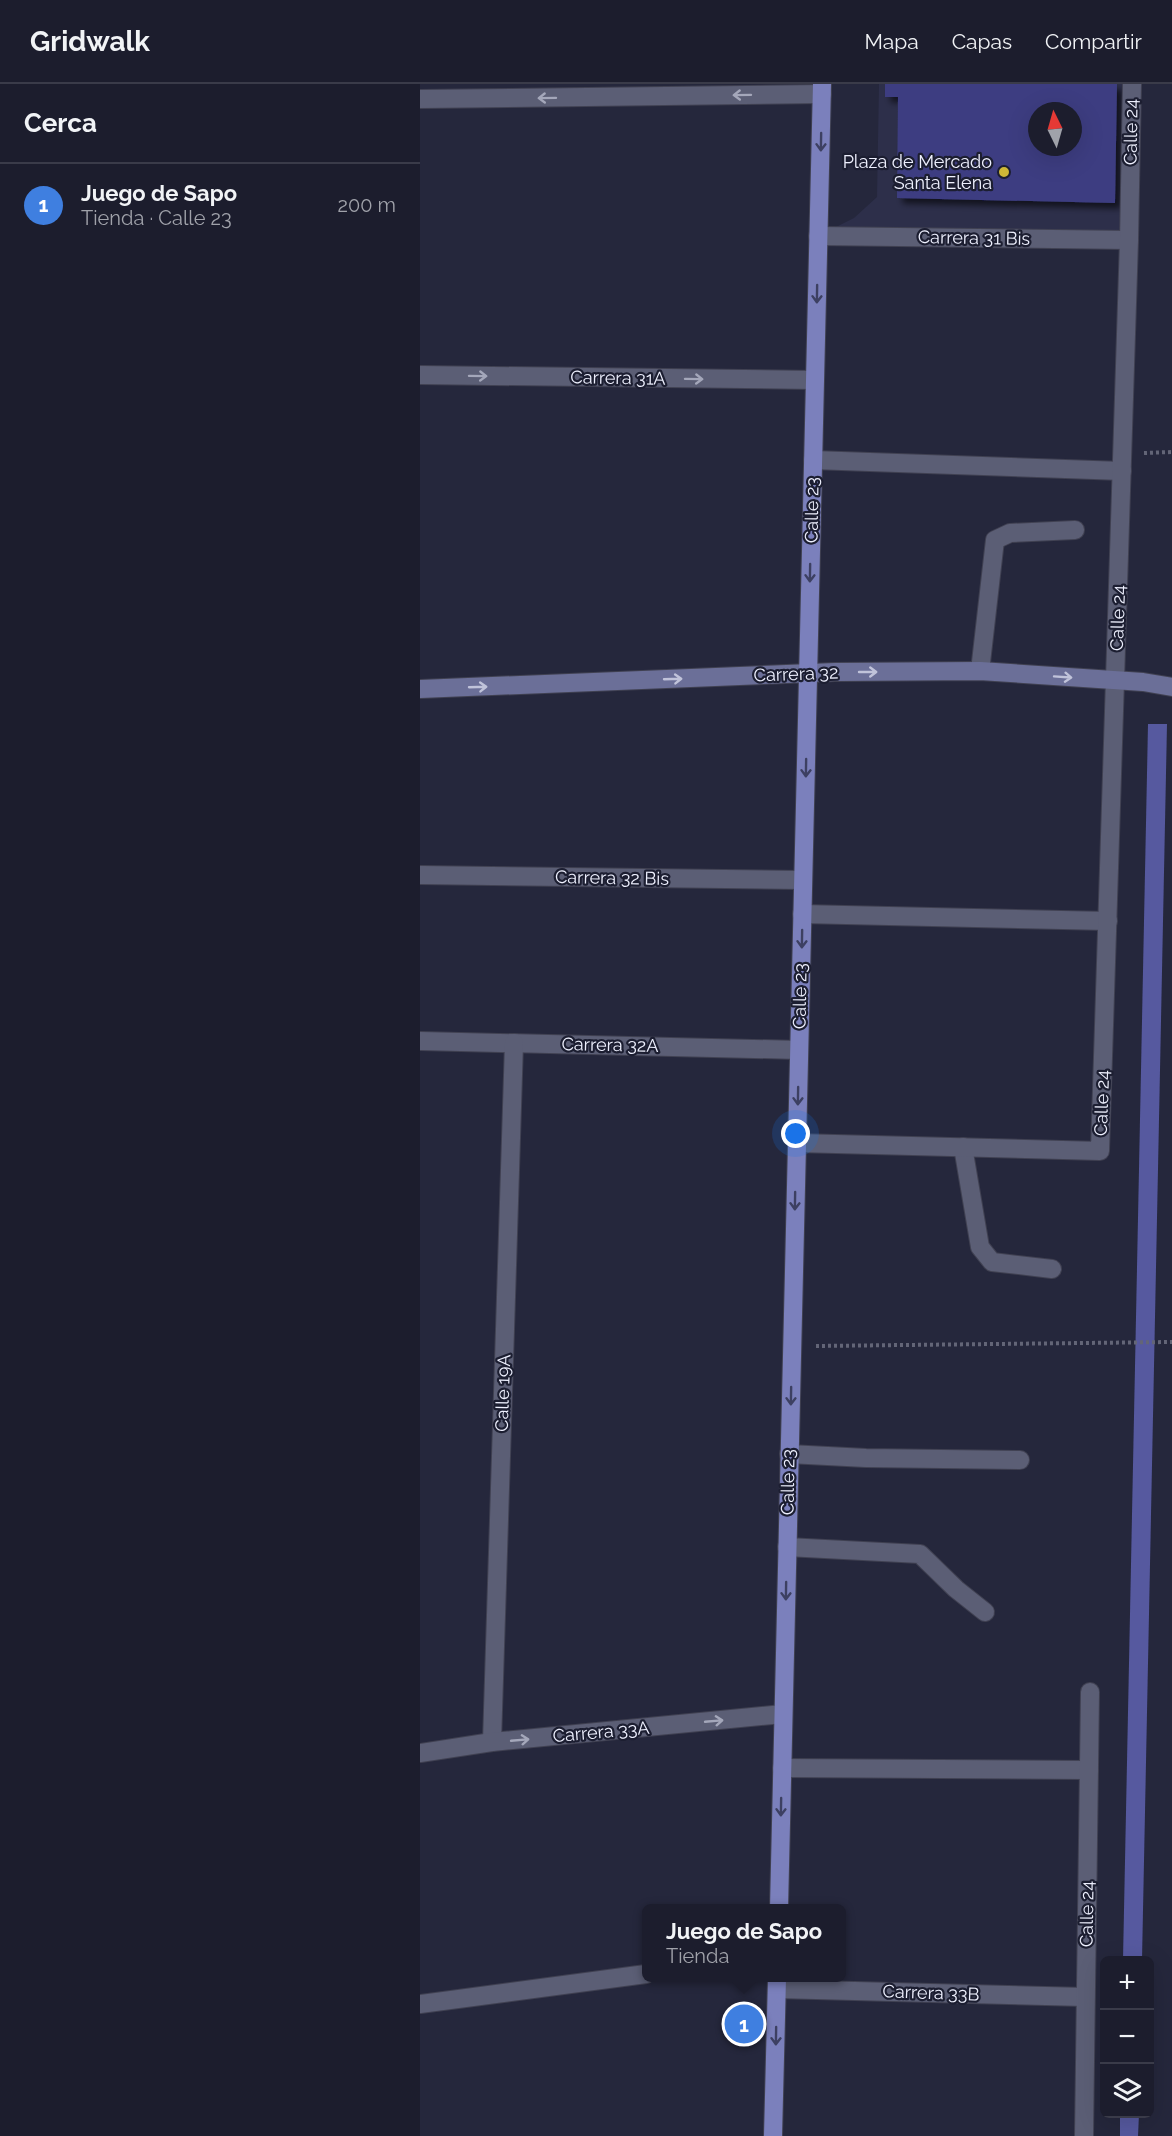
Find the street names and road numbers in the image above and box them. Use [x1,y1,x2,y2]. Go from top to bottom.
street label: Calle 24 [1119,98,1142,165]
street label: Carrera 31 Bis [918,226,1031,249]
street label: Carrera 31A [570,366,666,389]
street label: Calle 23 [800,477,823,543]
street label: Calle 24 [1106,584,1129,651]
street label: Carrera 32 [753,662,839,685]
street label: Carrera 32 Bis [555,866,669,889]
street label: Calle 23 [788,963,811,1029]
street label: Carrera 32A [561,1033,659,1056]
street label: Calle 24 [1090,1069,1113,1136]
street label: Calle 19A [491,1354,514,1432]
street label: Calle 23 [776,1449,799,1515]
street label: Carrera 33A [552,1717,650,1746]
street label: Calle 24 [1075,1880,1098,1947]
street label: Carrera 33B [882,1980,980,2005]

